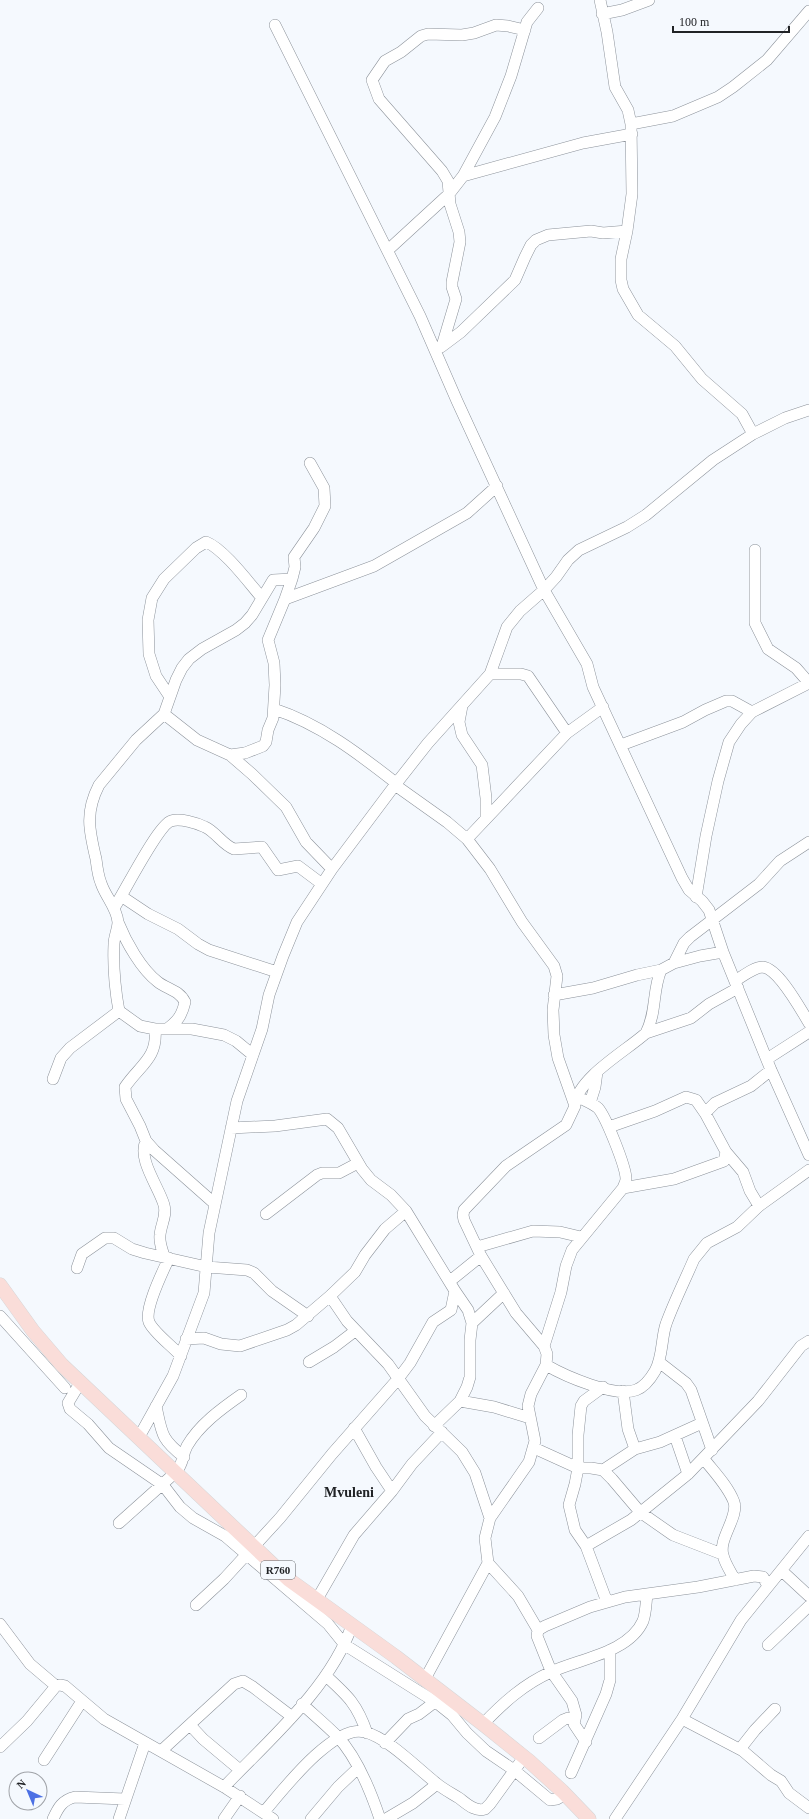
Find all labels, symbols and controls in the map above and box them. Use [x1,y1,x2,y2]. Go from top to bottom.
scale bar [673,8,789,34]
text: 100 m [679,15,710,29]
district label: Mvuleni [324,1485,374,1500]
road number: R760 [261,1561,295,1579]
north arrow [8,1771,48,1811]
text: N [14,1777,28,1791]

